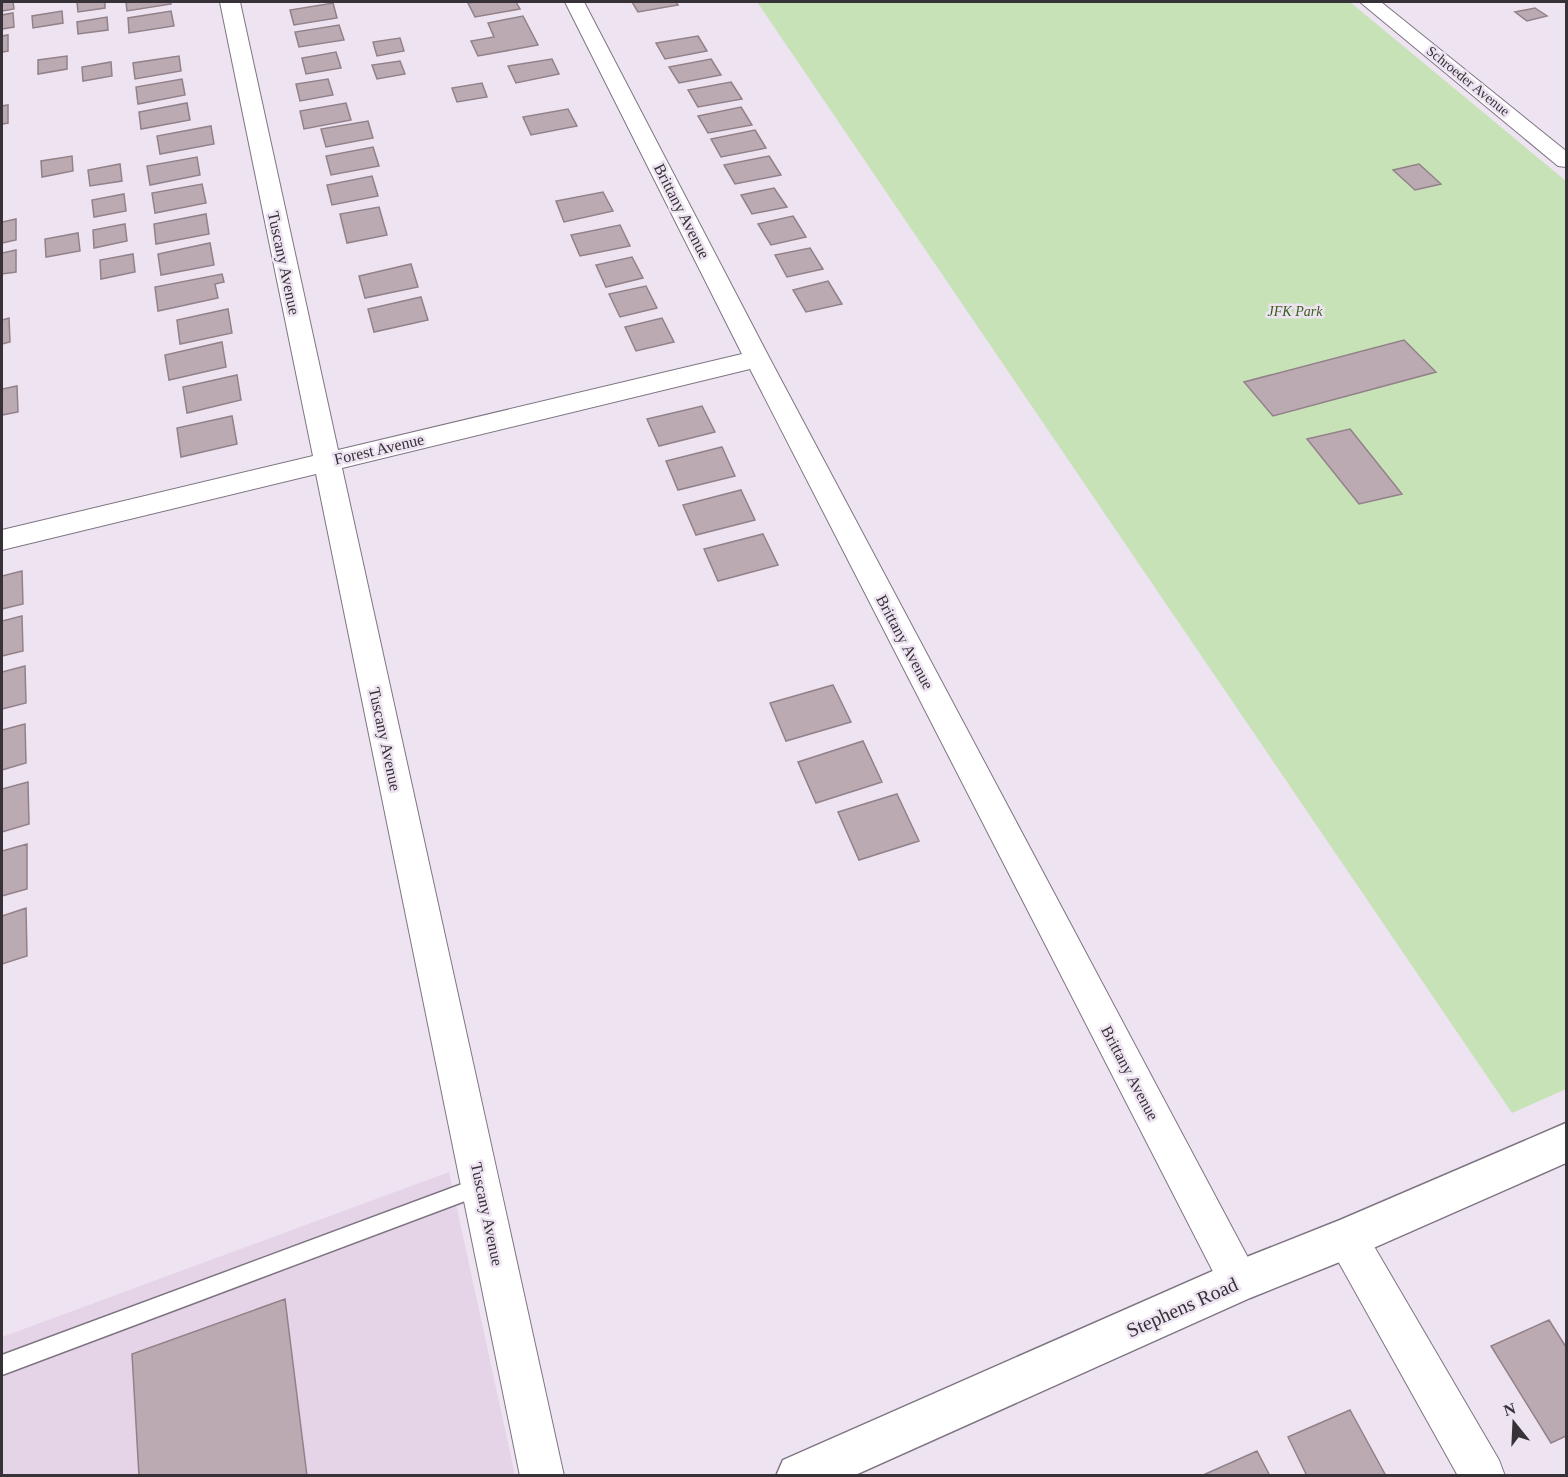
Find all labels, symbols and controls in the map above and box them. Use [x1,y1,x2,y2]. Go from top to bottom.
street label: Schroeder Avenue [1424,43,1512,119]
street label: Brittany Avenue [650,161,713,262]
street label: Tuscany Avenue [264,210,303,316]
park label: JFK Park [1268,304,1323,319]
street label: Forest Avenue [332,430,426,468]
street label: Brittany Avenue [872,592,937,692]
street label: Tuscany Avenue [365,686,404,792]
street label: Brittany Avenue [1097,1023,1162,1123]
street label: Tuscany Avenue [467,1161,506,1267]
street label: Stephens Road [1123,1273,1241,1342]
north arrow [1484,1393,1544,1453]
text: N [1501,1399,1518,1419]

